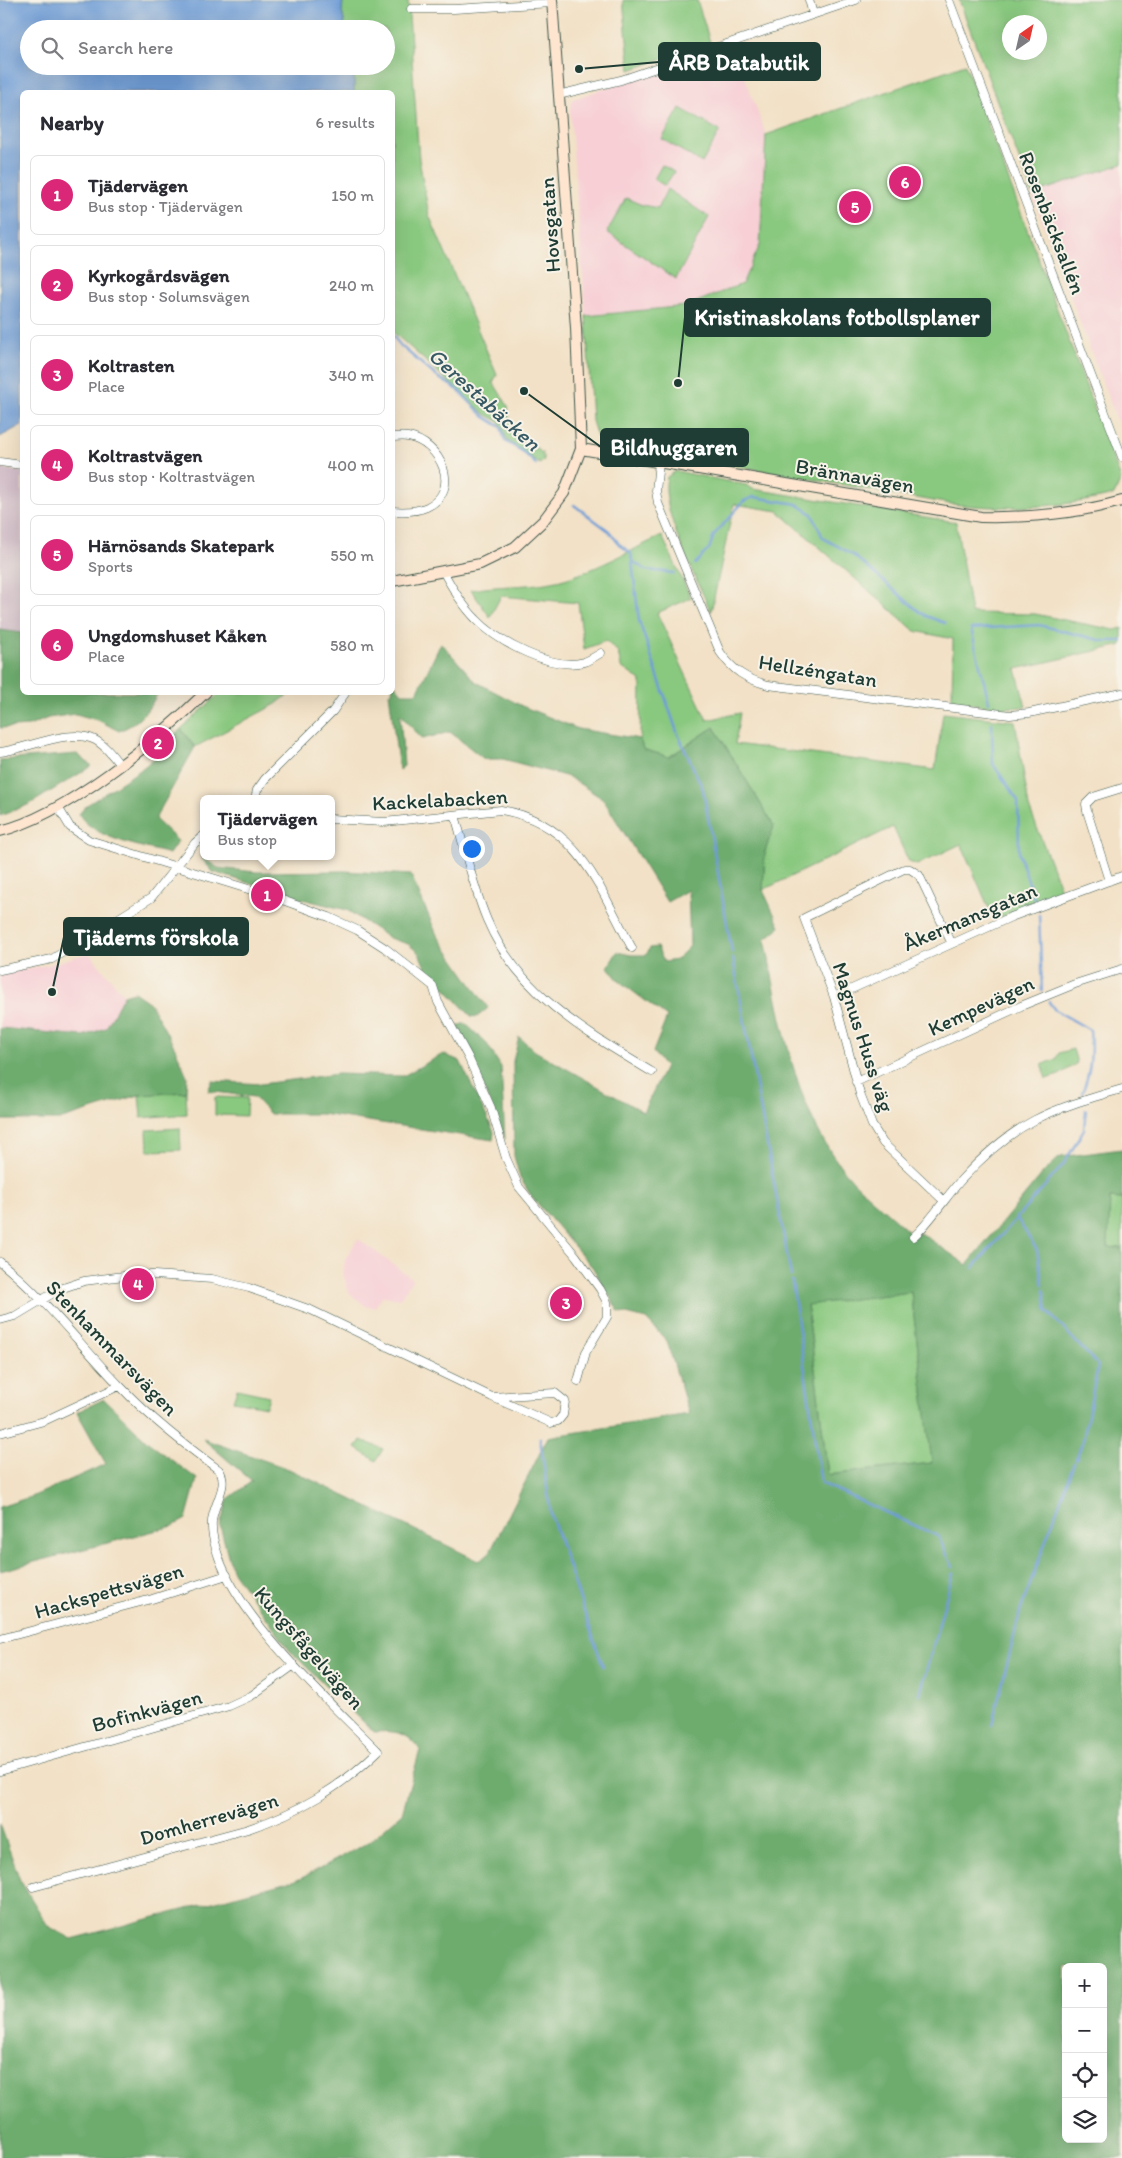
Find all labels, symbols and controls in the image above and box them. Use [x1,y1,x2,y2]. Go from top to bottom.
north arrow [1002,15,1047,60]
search box [20,20,395,75]
icon: search [38,34,66,62]
text: Search here [78,36,173,59]
callout: ÅRB Databutik [659,43,820,80]
text: ÅRB Databutik [668,49,810,76]
text: Nearby [40,110,104,135]
text: 6 results [315,113,375,132]
street label: Rosenbäcksallén [1014,148,1091,298]
pin: 6 [889,163,921,201]
text: Tjädervägen [88,174,188,197]
street label: Hovsgatan [534,177,565,274]
text: 1 [53,186,61,205]
text: 150 m [331,186,374,205]
pin: 5 [839,188,871,226]
text: Bus stop · Tjädervägen [88,197,243,216]
text: Kyrkogårdsvägen [88,264,229,287]
text: 2 [53,276,61,295]
text: 240 m [329,276,374,295]
text: Bus stop · Solumsvägen [88,287,250,306]
callout: Kristinaskolans fotbollsplaner [685,299,990,336]
text: Kristinaskolans fotbollsplaner [694,304,981,331]
water label: Gerestabäcken [423,342,547,457]
text: Koltrasten [88,354,175,377]
text: 3 [53,366,61,385]
text: 340 m [329,366,374,385]
text: Place [88,377,125,396]
callout: Bildhuggaren [601,429,748,466]
text: Bildhuggaren [610,434,738,461]
text: Koltrastvägen [88,444,202,467]
street label: Brännavägen [794,453,916,498]
text: 4 [52,456,62,475]
text: 400 m [328,456,374,475]
text: Bus stop · Koltrastvägen [88,467,255,486]
text: Härnösands Skatepark [88,534,274,557]
text: 5 [53,546,61,565]
text: 550 m [330,546,374,565]
text: Sports [88,557,133,576]
text: Ungdomshuset Kåken [88,624,267,647]
text: 6 [53,636,61,655]
text: 580 m [330,636,374,655]
text: Place [88,647,125,666]
street label: Hellzéngatan [757,649,879,692]
pin: 2 [142,724,174,762]
street label: Kackelabacken [371,783,509,816]
popup [200,795,335,860]
text: Tjädervägen [217,807,318,830]
text: Bus stop [217,830,277,849]
your location [459,836,485,862]
pin: 1 [251,876,283,914]
street label: Åkermansgatan [899,877,1041,956]
callout: Tjäderns förskola [64,918,248,955]
text: Tjäderns förskola [72,924,239,951]
street label: Magnus Huss väg [827,959,900,1115]
street label: Kempevägen [924,970,1038,1041]
pin: 4 [122,1265,154,1303]
street label: Stenhammarsvägen [41,1275,184,1421]
pin: 3 [550,1284,582,1322]
street label: Hackspettsvägen [32,1557,186,1624]
street label: Kungsfågelvägen [249,1581,370,1714]
street label: Bofinkvägen [89,1684,205,1737]
street label: Domherrevägen [137,1787,281,1850]
map controls [1062,1963,1107,2143]
button: + [1062,1963,1107,2008]
button: − [1062,2008,1107,2053]
button: locate [1062,2053,1107,2098]
button: layers [1062,2098,1107,2143]

